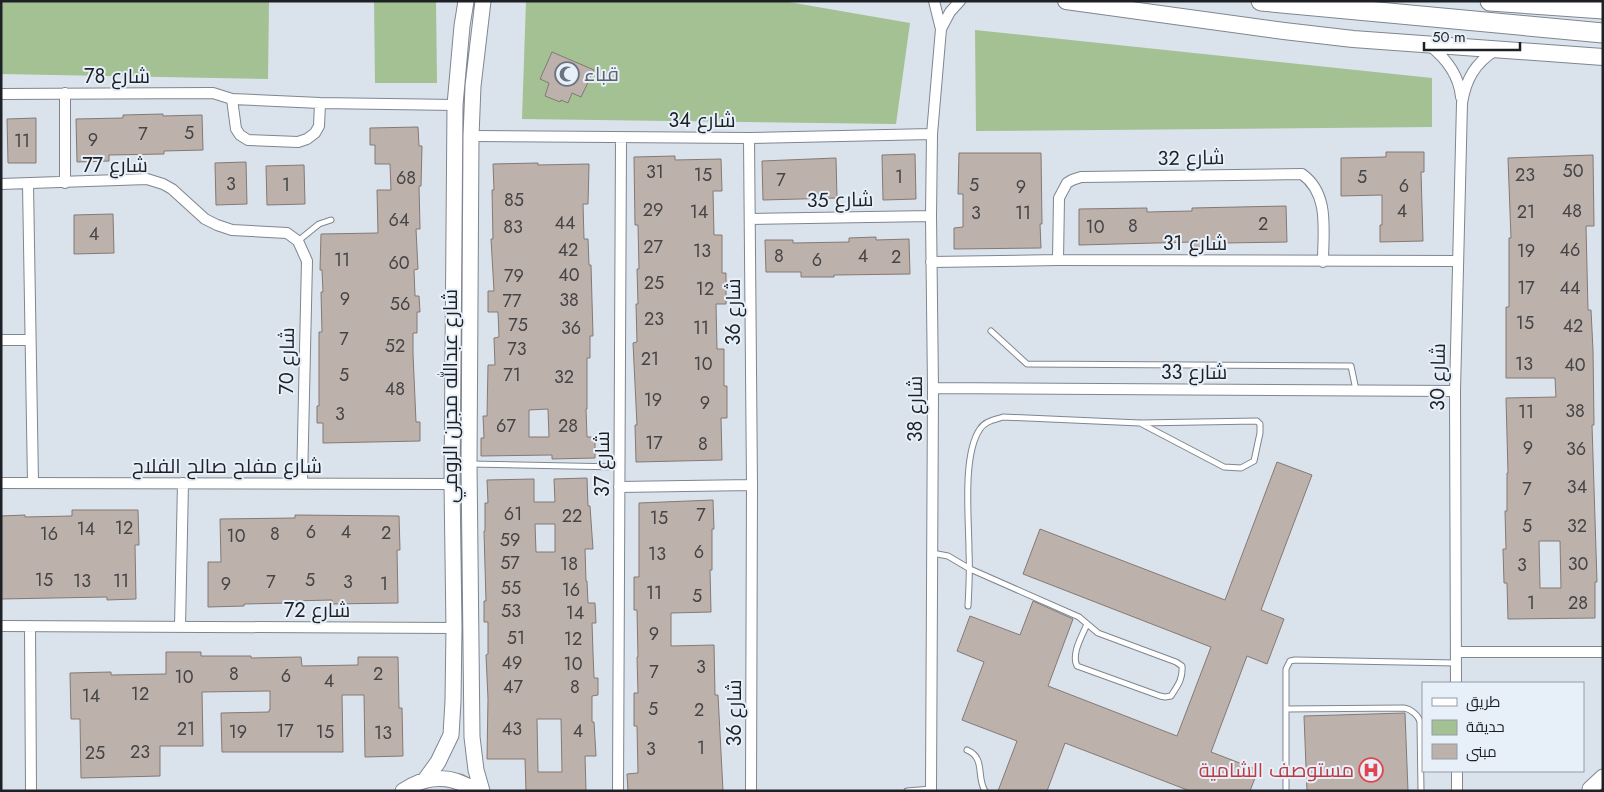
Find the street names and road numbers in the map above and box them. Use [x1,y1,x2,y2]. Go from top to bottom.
street label: شارع 78 [84,62,150,91]
street label: شارع 34 [668,106,736,135]
street label: شارع 32 [1157,143,1225,173]
street label: شارع 77 [82,151,148,180]
street label: شارع 35 [806,185,874,215]
street label: شارع 31 [1163,229,1227,258]
street label: شارع 36 [719,278,748,346]
street label: شارع عبدالله مجرن الرومي [436,289,466,503]
street label: شارع 70 [272,327,302,395]
street label: شارع 30 [1423,343,1453,411]
street label: شارع 33 [1161,358,1227,387]
street label: شارع 38 [901,376,930,442]
street label: شارع 37 [588,431,617,497]
street label: شارع مفلح صالح الفلاح [132,452,322,481]
street label: شارع 72 [284,596,350,625]
street label: شارع 36 [720,679,749,747]

